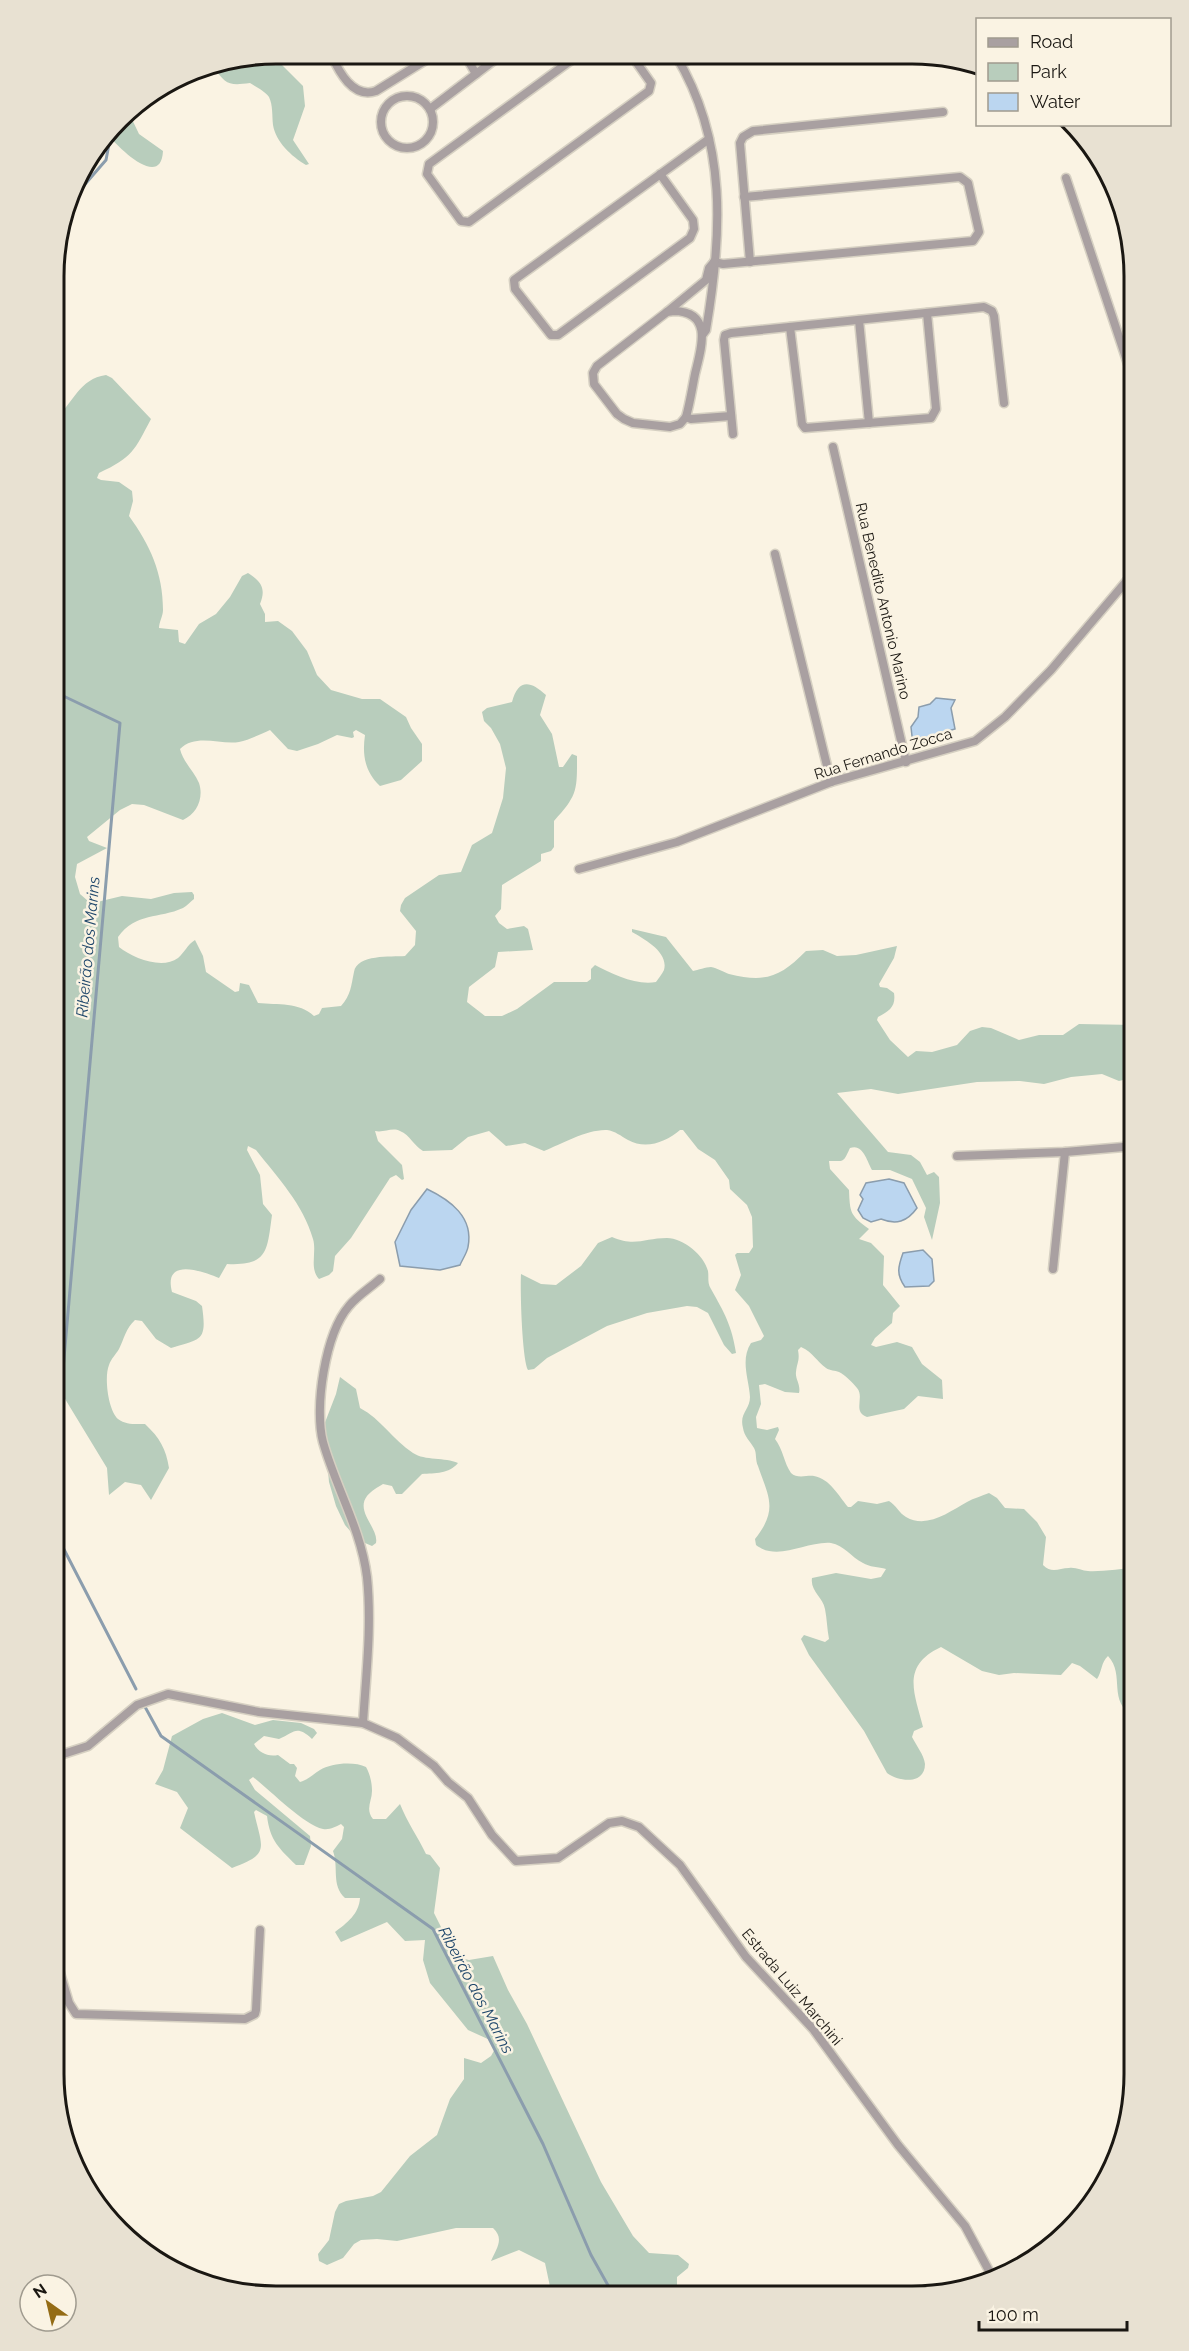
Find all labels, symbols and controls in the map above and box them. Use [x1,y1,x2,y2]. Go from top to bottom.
legend [976,18,1171,126]
text: Road [1030,31,1073,52]
text: Park [1030,61,1067,82]
text: Water [1030,91,1081,112]
street label: Rua Benedito Antonio Marino [852,501,914,701]
street label: Rua Fernando Zocca [812,724,954,784]
water label: Ribeirão dos Marins [72,875,104,1018]
water label: Ribeirão dos Marins [434,1923,518,2057]
street label: Estrada Luiz Marchini [738,1925,846,2049]
north arrow [18,2273,78,2333]
text: N [30,2280,50,2302]
scale bar [979,2294,1128,2332]
text: 100 m [988,2304,1039,2325]

